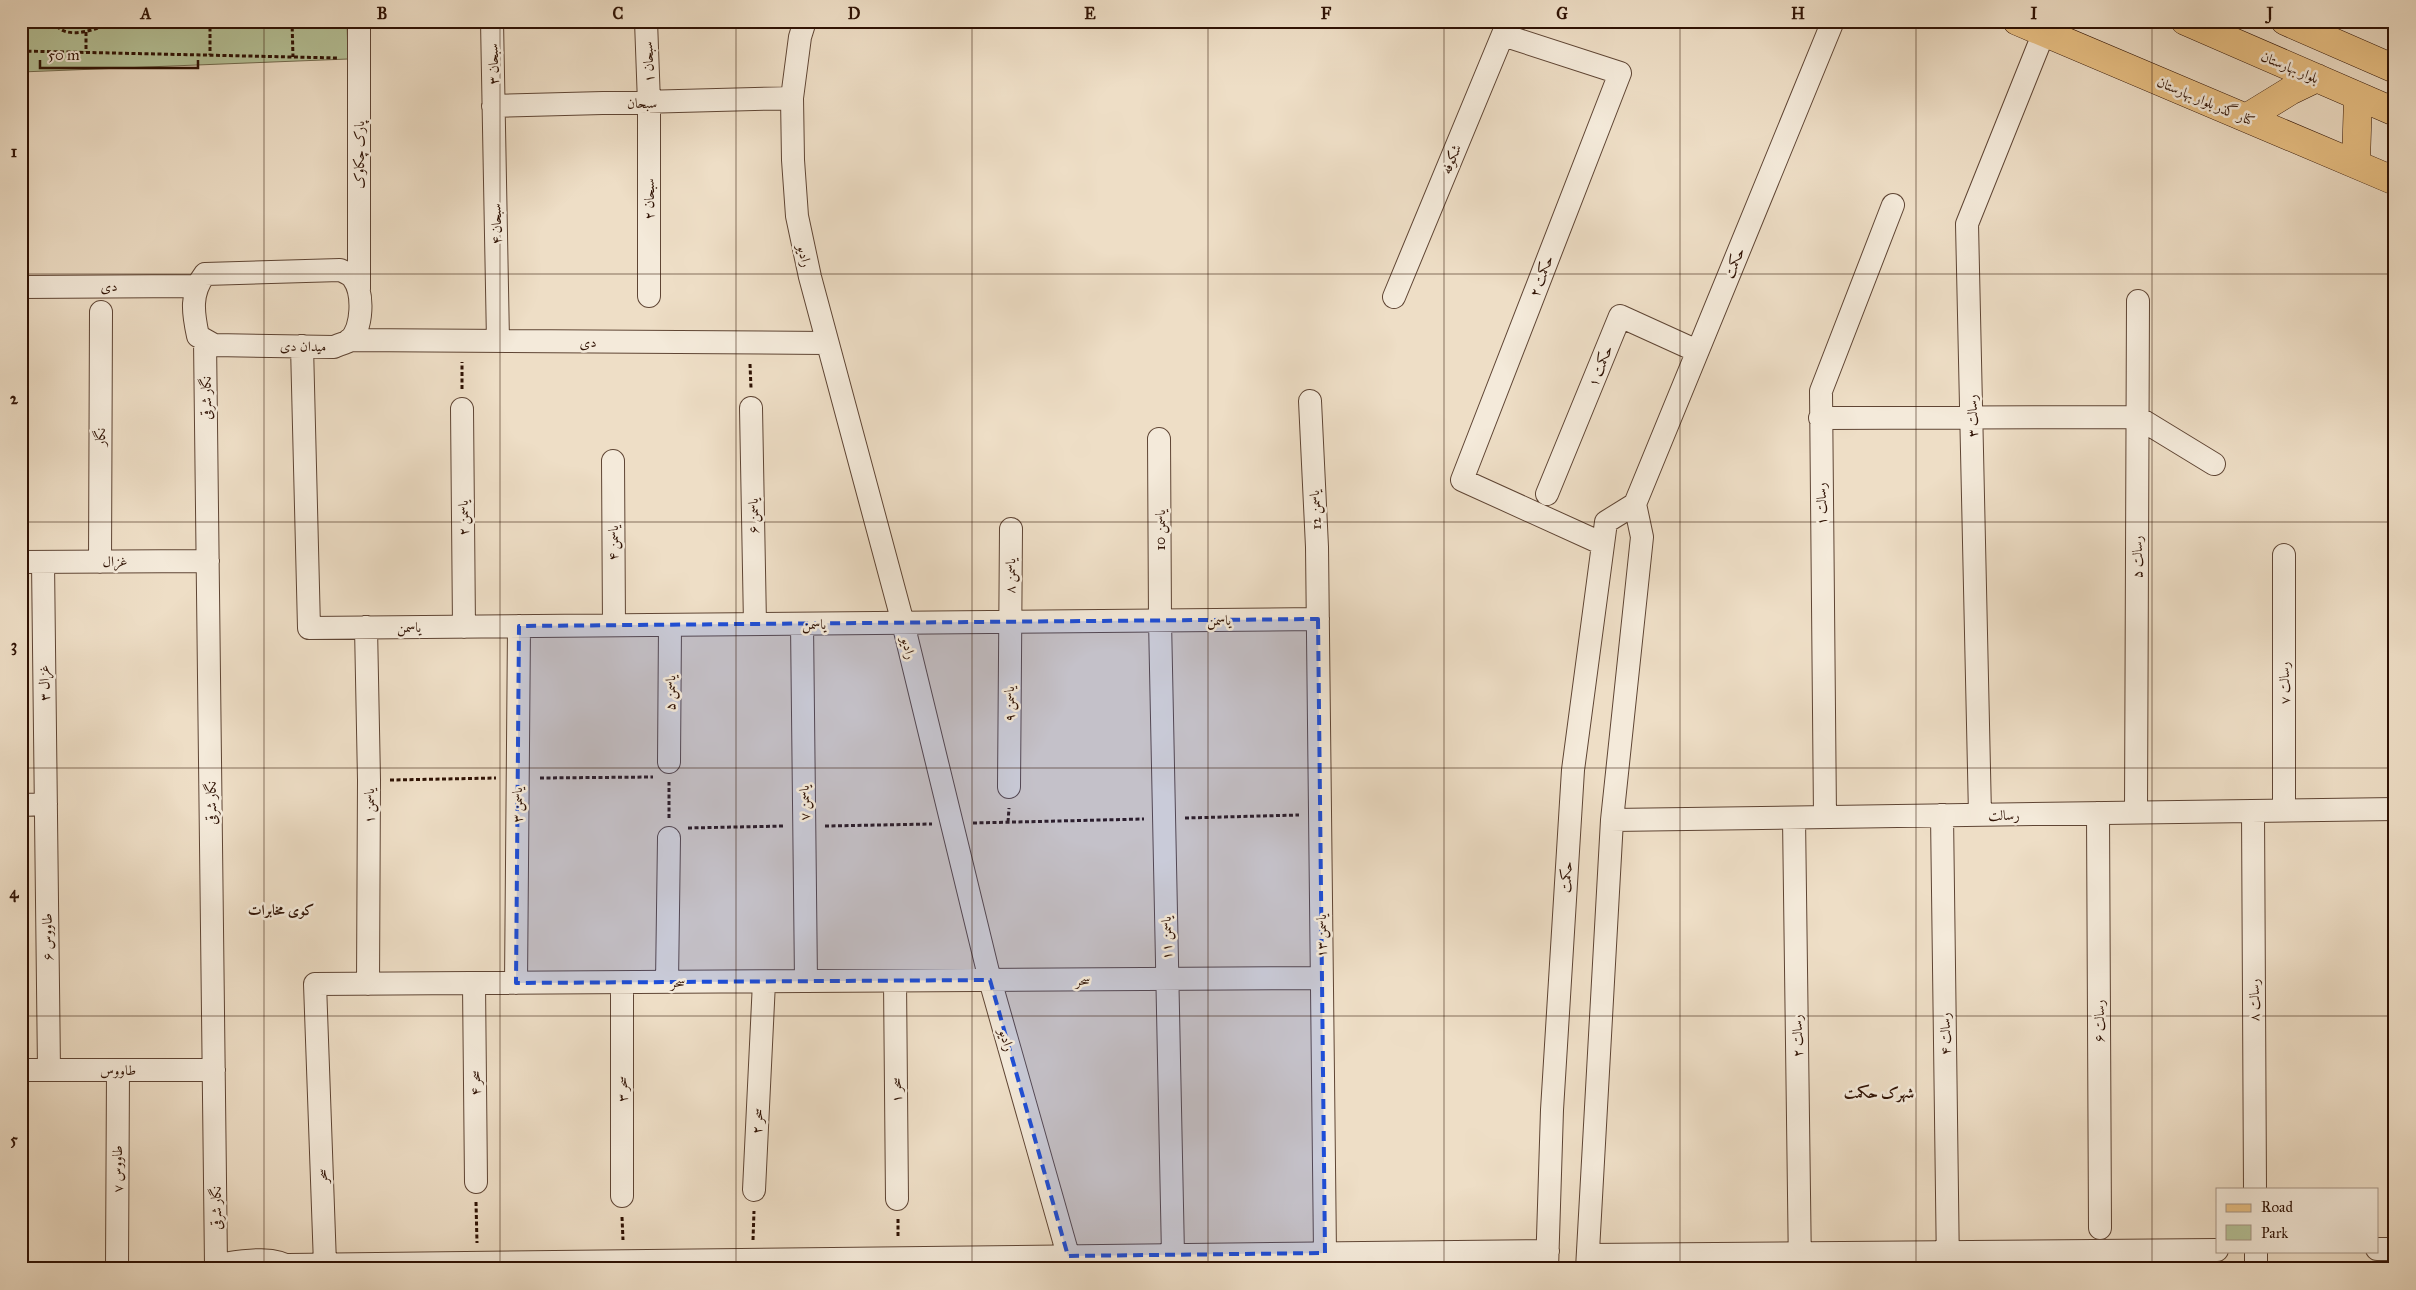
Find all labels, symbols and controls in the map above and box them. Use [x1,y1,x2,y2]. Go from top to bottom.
text: A [140,4,152,23]
text: B [377,4,387,23]
text: C [613,4,624,23]
text: D [848,4,861,23]
text: E [1084,4,1096,23]
text: F [1321,4,1332,23]
text: G [1556,4,1568,23]
text: H [1791,4,1805,23]
text: I [2031,4,2038,23]
text: J [2265,4,2274,24]
scale bar [40,38,198,70]
street label: سبحان ۱ [639,41,658,83]
street label: سبحان ۳ [485,43,502,85]
text: 50 m [48,46,80,64]
street label: بلوار بهارستان [2258,48,2322,88]
street label: کنار گذر بلوار بهارستان [2154,71,2258,131]
street label: سبحان [627,95,657,112]
street label: پارک چکاوک [351,120,370,189]
text: 1 [11,142,18,161]
street label: شکوفه [1438,142,1465,177]
street label: سبحان ۲ [641,178,658,220]
street label: سبحان ۴ [488,203,505,245]
street label: رادیو [793,241,815,269]
street label: حکمت [1721,245,1748,281]
street label: حکمت ۲ [1526,253,1557,299]
street label: دی [101,278,118,295]
street label: دی [580,334,597,351]
street label: میدان دی [280,338,326,355]
street label: حکمت ۱ [1585,343,1616,389]
street label: نگار شرقی [197,376,216,420]
text: 2 [10,389,19,408]
street label: رسالت ۳ [1964,394,1981,438]
street label: نگار [91,428,109,448]
street label: رسالت ۱ [1813,482,1830,526]
street label: یاسمن 12 [1306,488,1326,530]
street label: یاسمن ۶ [745,497,763,534]
street label: یاسمن ۲ [455,499,473,536]
street label: یاسمن 10 [1152,508,1170,550]
street label: یاسمن ۴ [605,524,623,561]
street label: رسالت ۵ [2129,536,2146,578]
street label: غزال [103,553,127,571]
street label: یاسمن ۸ [1002,557,1020,594]
street label: یاسمن [1207,612,1233,630]
street label: یاسمن [802,616,827,634]
street label: یاسمن [397,619,422,637]
street label: رادیو [897,633,919,661]
text: 3 [11,636,17,656]
street label: رسالت ۷ [2276,662,2293,704]
street label: غزال ۳ [36,665,54,701]
street label: یاسمن ۵ [662,674,680,711]
street label: یاسمن ۹ [1001,685,1019,722]
street label: نگار شرقی [202,781,221,825]
street label: یاسمن ۷ [796,784,814,821]
street label: یاسمن ۳ [509,786,527,823]
street label: یاسمن ۱ [361,787,379,824]
street label: رسالت [1988,807,2020,824]
street label: حکمت [1557,861,1576,893]
text: 4 [10,883,20,903]
district label: کوی مخابرات [248,901,314,919]
street label: طاووس ۶ [39,913,56,961]
street label: یاسمن ۱۳ [1313,913,1331,958]
street label: یاسمن ۱۱ [1158,915,1176,960]
street label: سحر [1074,972,1090,989]
street label: سحر [669,974,685,991]
street label: رسالت ۸ [2246,979,2263,1021]
street label: رسالت ۶ [2091,1000,2108,1042]
street label: رسالت ۴ [1937,1012,1954,1056]
street label: رسالت ۲ [1789,1014,1806,1058]
street label: رادیو [995,1025,1018,1053]
street label: طاووس [100,1062,136,1079]
street label: سحر ۴ [467,1070,484,1096]
street label: سحر ۳ [614,1076,631,1102]
street label: سحر ۱ [888,1077,905,1103]
district label: شهرک حکمت [1844,1084,1914,1103]
street label: سحر ۲ [748,1108,767,1134]
text: 5 [10,1130,18,1149]
street label: طاووس ۷ [109,1145,126,1193]
street label: سحر [314,1168,331,1186]
street label: نگار شرقی [207,1186,226,1230]
legend [2216,1188,2378,1252]
text: Road [2261,1198,2293,1216]
text: Park [2261,1224,2288,1242]

